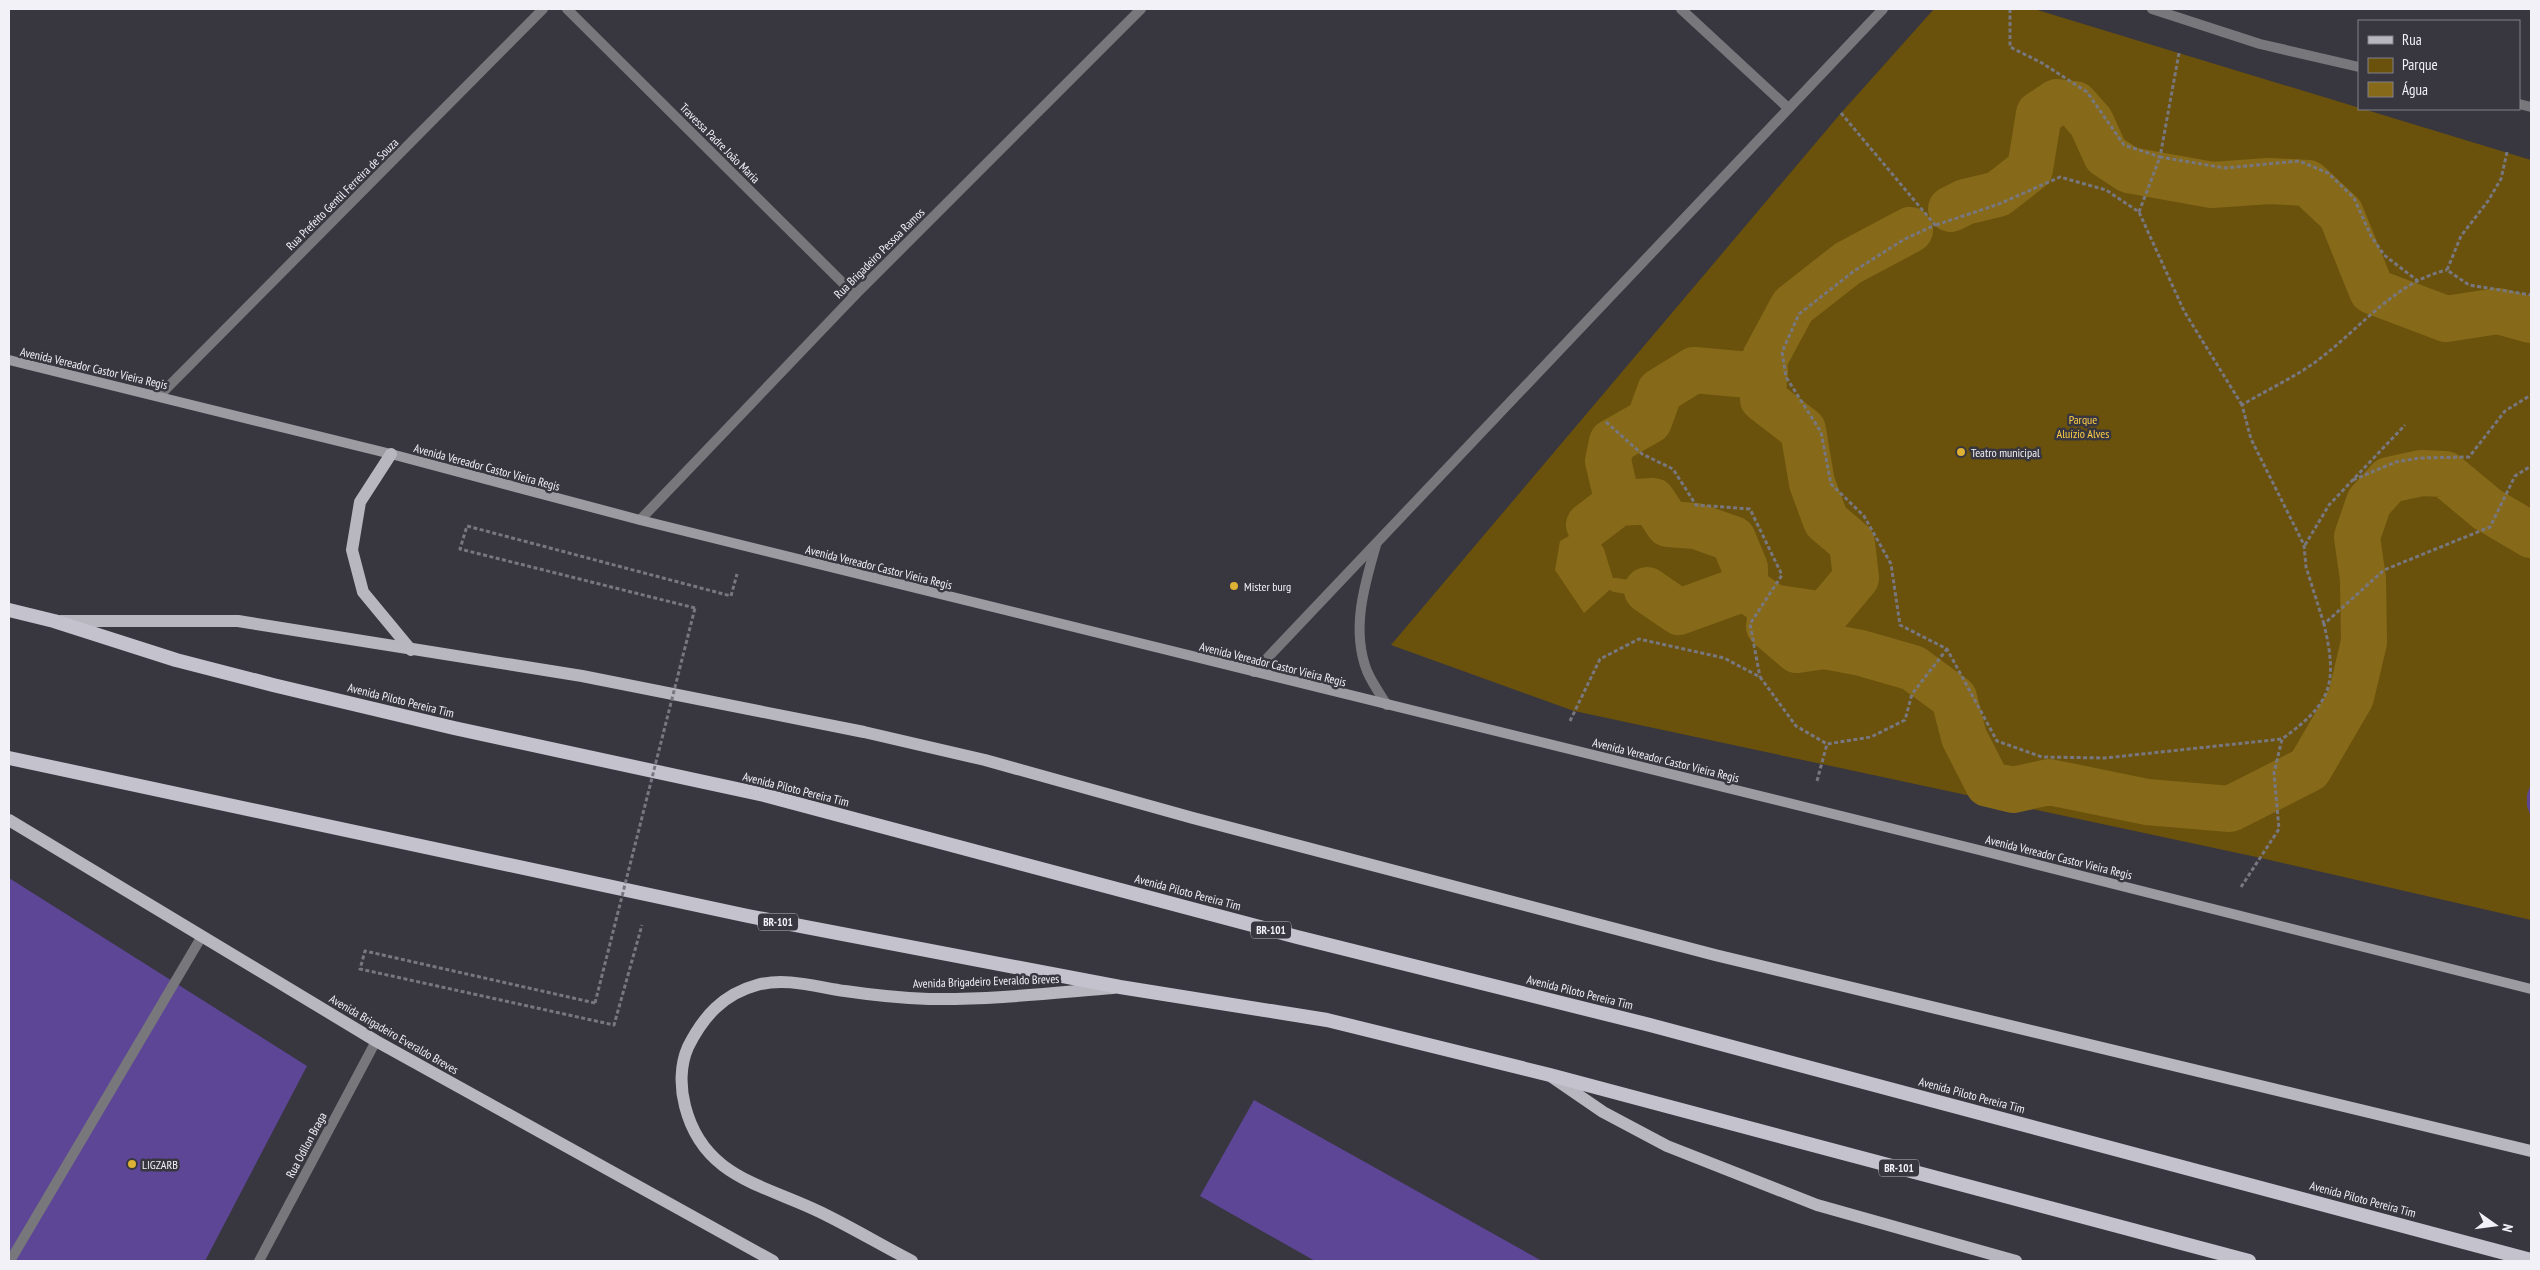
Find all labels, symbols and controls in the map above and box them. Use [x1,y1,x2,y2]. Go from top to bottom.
legend [2358,20,2520,110]
text: Rua [2402,30,2422,49]
text: Parque [2402,55,2438,74]
text: Água [2402,80,2428,99]
street label: Travessa Padre João Maria [677,100,763,186]
street label: Rua Prefeito Gentil Ferreira de Souza [283,135,401,253]
street label: Rua Brigadeiro Pessoa Ramos [831,205,927,301]
street label: Avenida Vereador Castor Vieira Regis [19,344,169,392]
park label: Parque Aluízio Alves [2057,412,2109,441]
street label: Avenida Vereador Castor Vieira Regis [412,440,562,494]
place label: Teatro municipal [1971,445,2040,460]
marker: Teatro municipal [1955,446,1967,458]
street label: Avenida Vereador Castor Vieira Regis [804,541,954,593]
place label: Mister burg [1244,579,1291,594]
marker: Mister burg [1228,580,1240,592]
street label: Avenida Vereador Castor Vieira Regis [1198,638,1348,690]
street label: Avenida Piloto Pereira Tim [346,680,456,721]
street label: Avenida Vereador Castor Vieira Regis [1591,734,1741,786]
street label: Avenida Piloto Pereira Tim [741,769,851,810]
street label: Avenida Vereador Castor Vieira Regis [1984,831,2134,883]
street label: Avenida Piloto Pereira Tim [1133,871,1243,913]
road number: BR-101 [758,914,798,930]
road number: BR-101 [1251,922,1291,938]
street label: Avenida Brigadeiro Everaldo Breves [913,971,1059,991]
street label: Avenida Piloto Pereira Tim [1525,972,1635,1013]
street label: Avenida Brigadeiro Everaldo Breves [327,991,461,1077]
street label: Avenida Piloto Pereira Tim [1917,1074,2027,1116]
street label: Rua Odilon Braga [282,1109,330,1180]
place label: LIGZARB [142,1157,178,1172]
marker: LIGZARB [126,1158,138,1170]
road number: BR-101 [1879,1160,1919,1176]
street label: Avenida Piloto Pereira Tim [2308,1178,2418,1220]
north arrow [2470,1200,2520,1250]
text: N [2498,1222,2517,1234]

